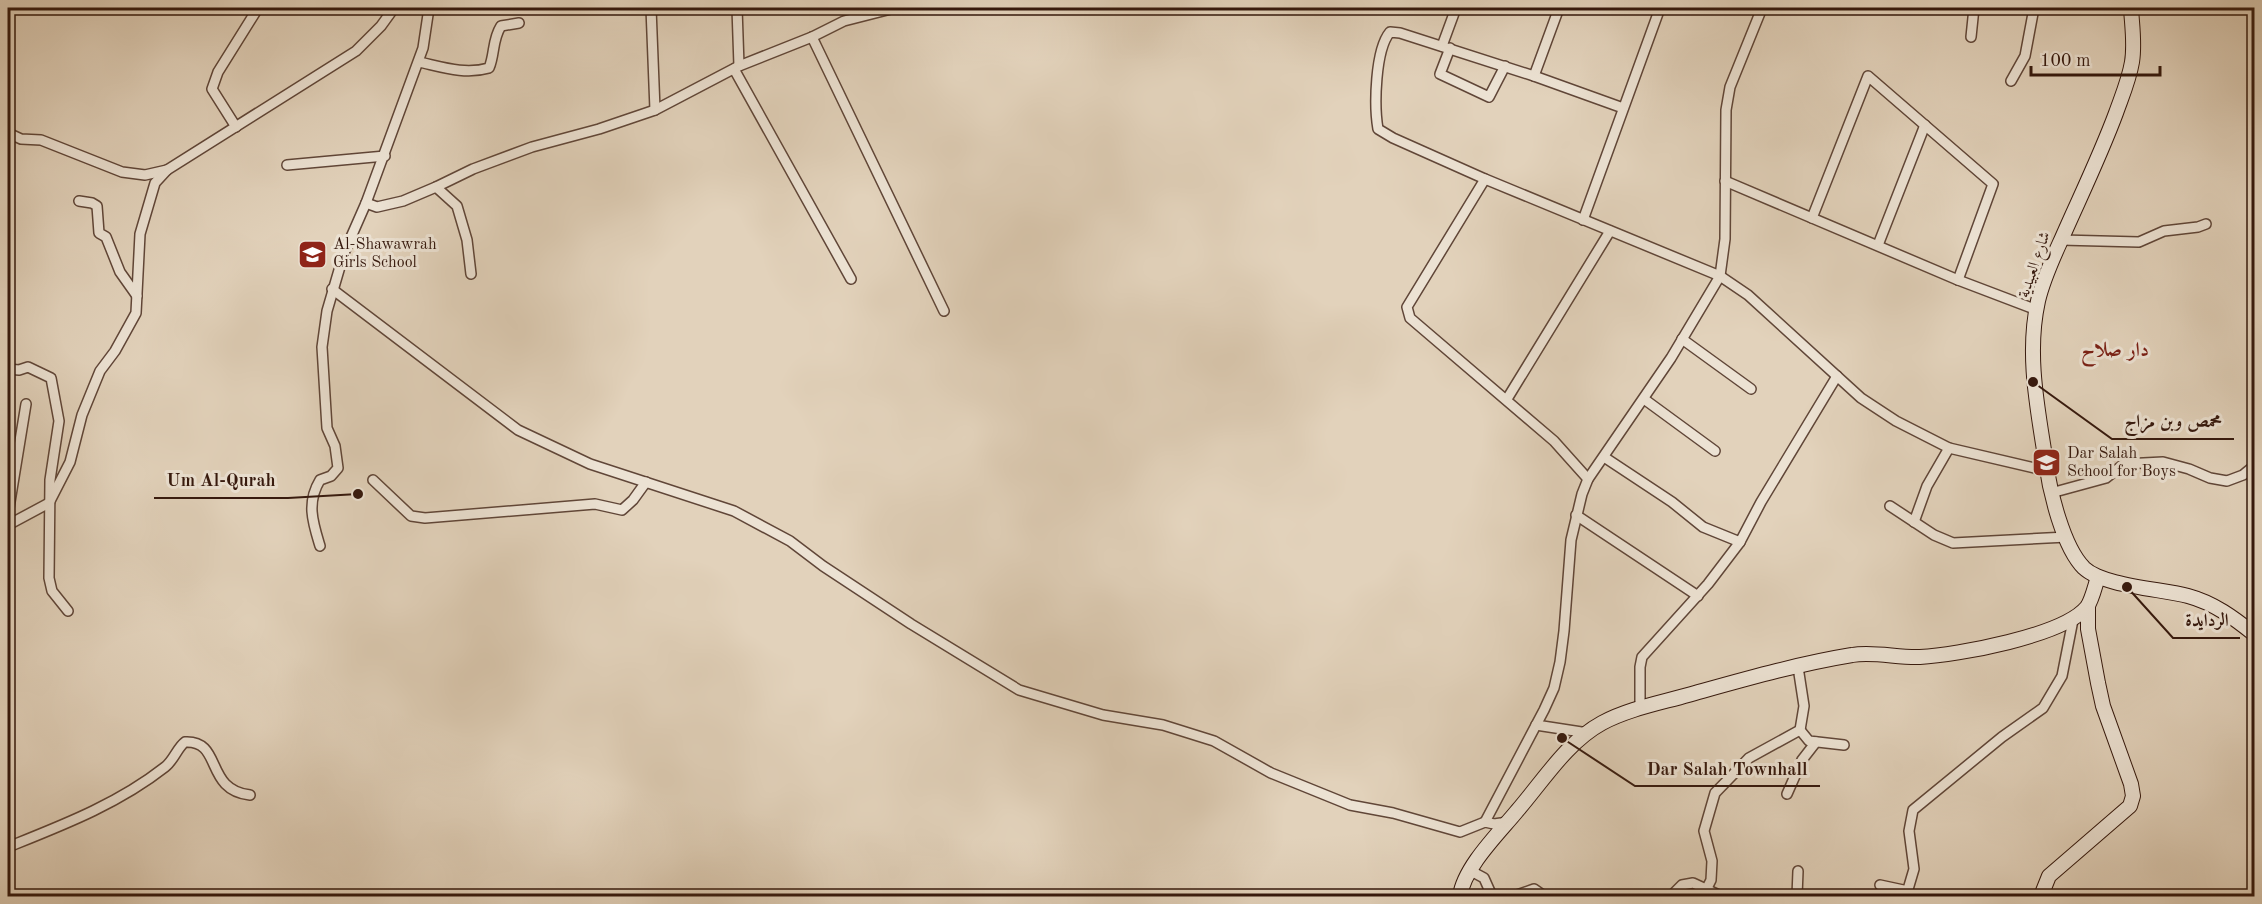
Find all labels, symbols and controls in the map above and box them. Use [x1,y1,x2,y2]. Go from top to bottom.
scale bar [2031,39,2160,77]
text: 100 m [2040,52,2091,70]
street label: شارع العبيدية [2016,230,2058,301]
place label: Al-Shawawrah Girls School [333,237,437,271]
school or university icon: Al-Shawawrah Girls School [296,238,328,270]
district label: دار صلاح [2081,341,2149,368]
callout: محمص وبن مزاج [2112,403,2234,439]
text: محمص وبن مزاج [2124,413,2222,437]
place label: Dar Salah School for Boys [2067,446,2176,480]
school or university icon: Dar Salah School for Boys [2030,447,2062,479]
callout: Um Al-Qurah [154,462,288,498]
text: Um Al-Qurah [166,472,276,490]
callout: الردايدة [2173,602,2240,638]
text: الردايدة [2185,612,2229,631]
callout: Dar Salah Townhall [1635,750,1820,786]
text: Dar Salah Townhall [1646,761,1808,779]

